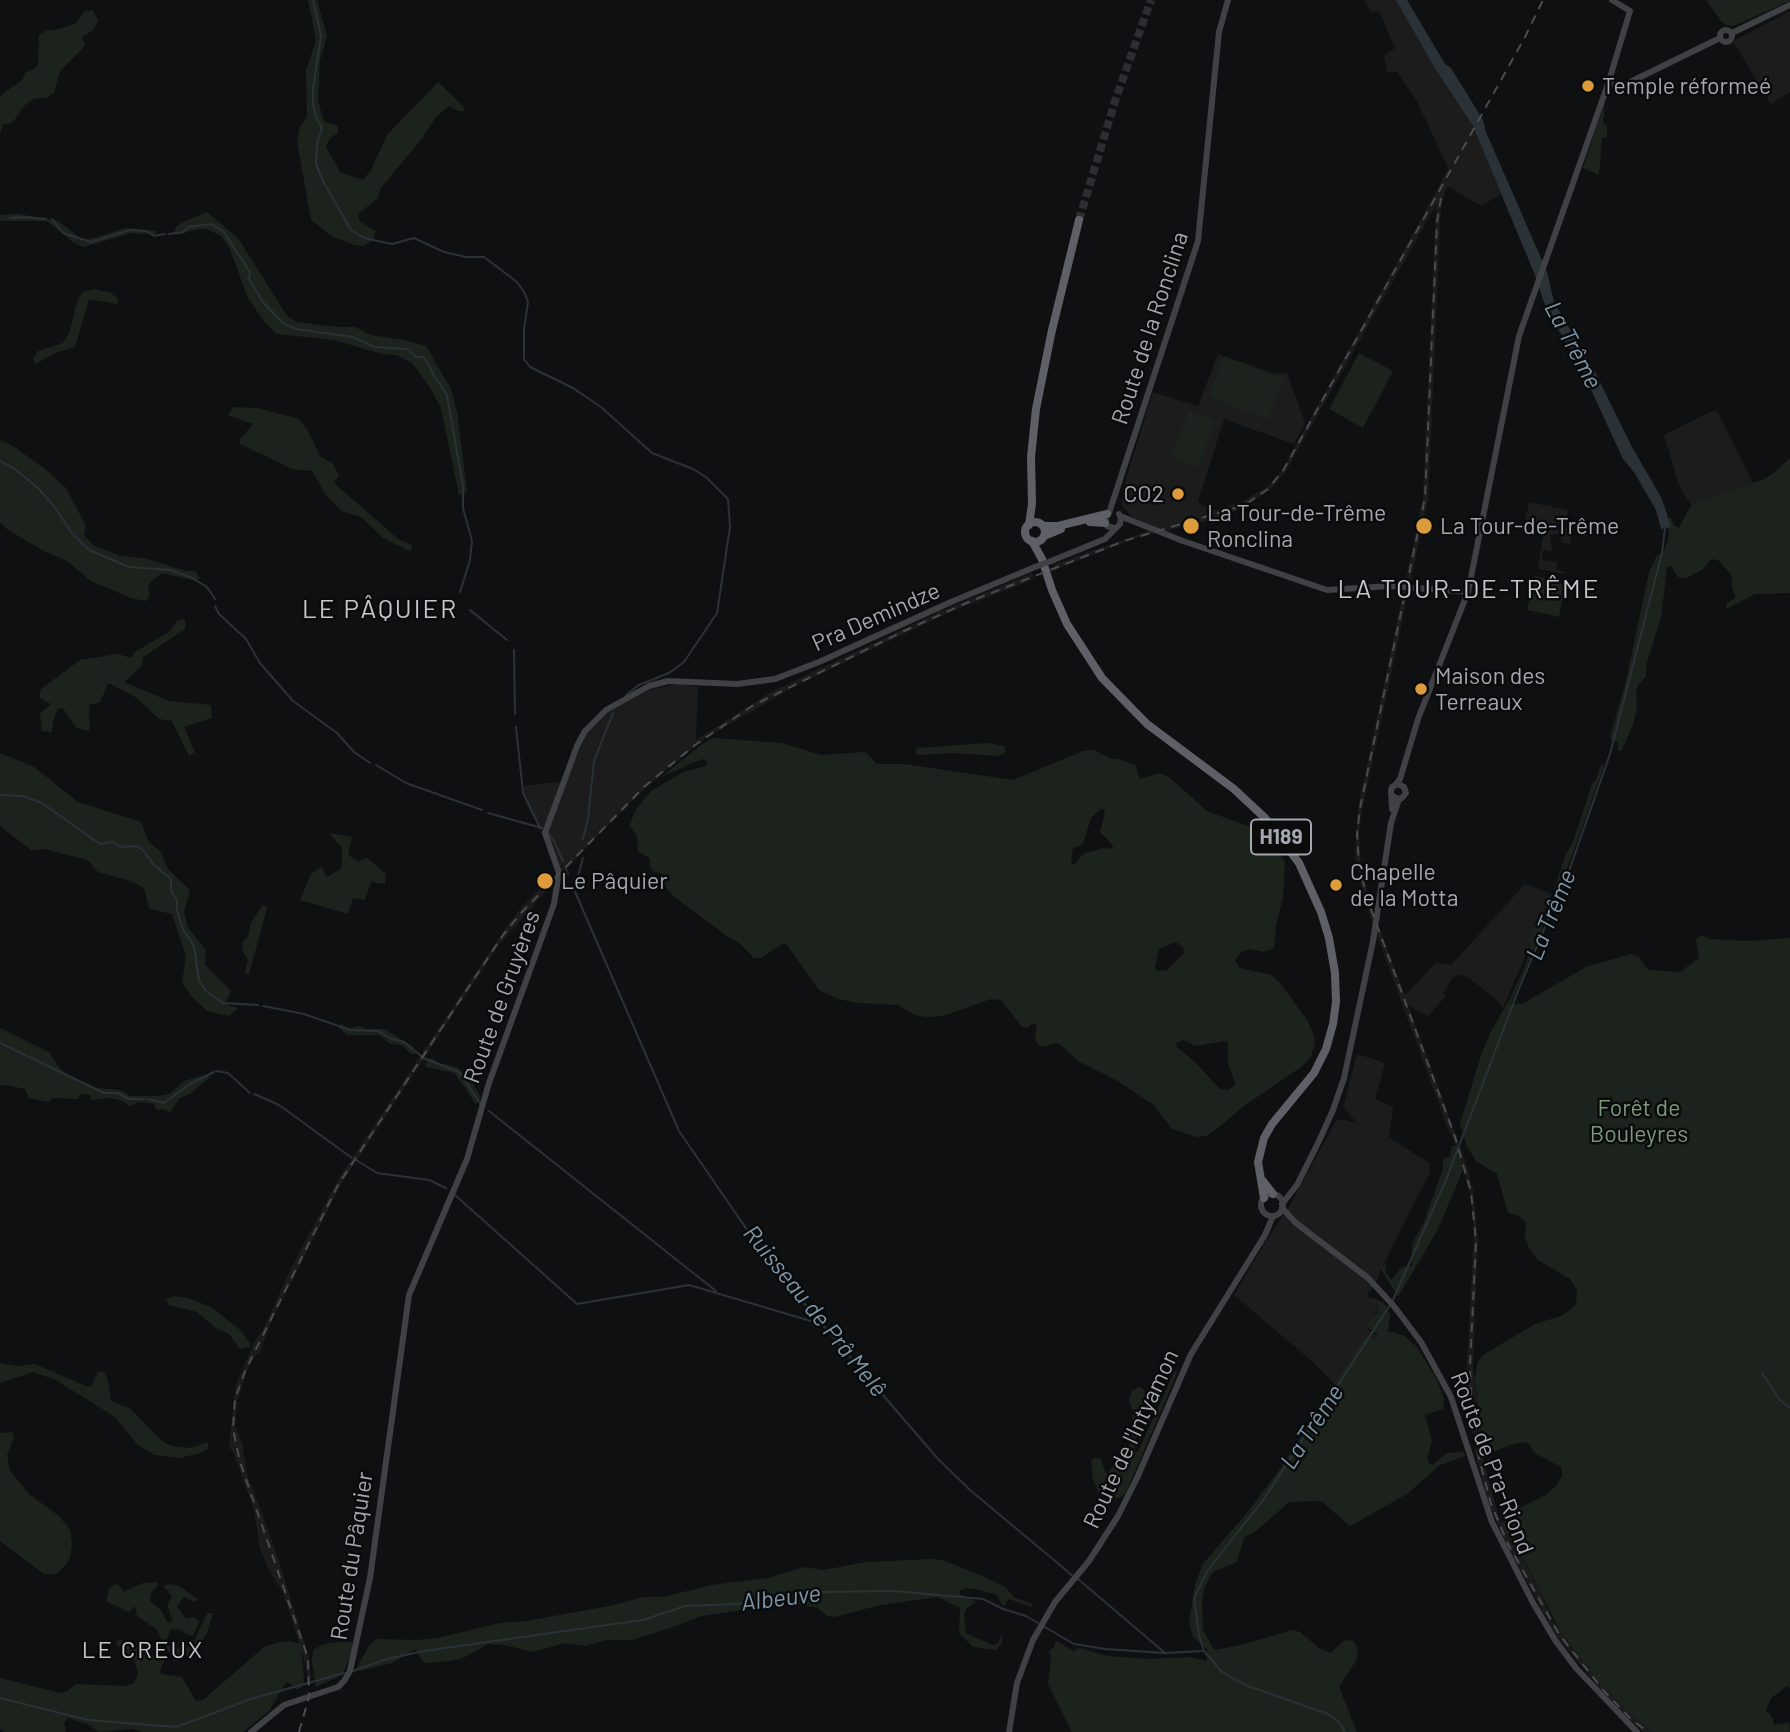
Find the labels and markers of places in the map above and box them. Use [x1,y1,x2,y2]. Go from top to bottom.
place label: Temple réformeé [1602,72,1771,100]
marker: Temple réformeé [1580,78,1596,94]
place label: CO2 [1123,480,1164,508]
marker: CO2 [1170,486,1186,502]
place label: La Tour-de-Trême Ronclina [1207,499,1386,553]
place label: La Tour-de-Trême [1440,512,1619,540]
marker: La Tour-de-Trême Ronclina [1181,516,1201,536]
marker: La Tour-de-Trême [1414,516,1434,536]
place label: Maison des Terreaux [1435,662,1545,716]
marker: Maison des Terreaux [1413,681,1429,697]
place label: Chapelle de la Motta [1350,858,1458,912]
place label: Le Pâquier [561,867,668,895]
marker: Le Pâquier [535,871,555,891]
marker: Chapelle de la Motta [1328,877,1344,893]

